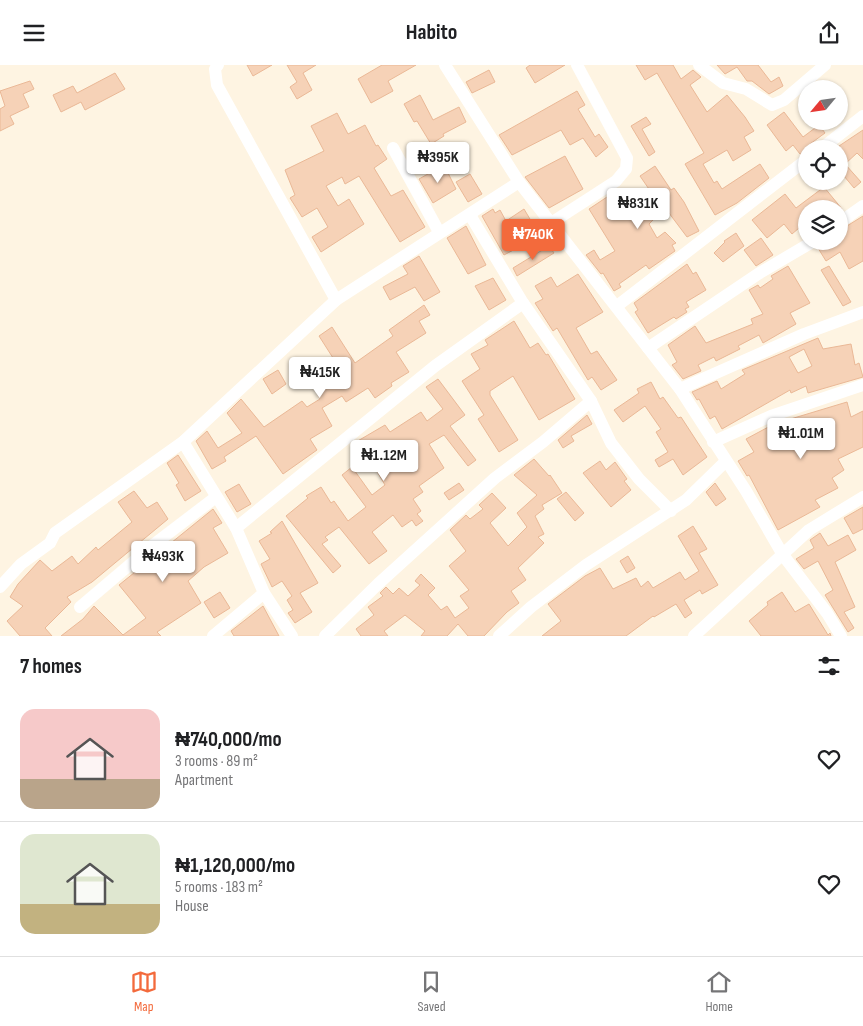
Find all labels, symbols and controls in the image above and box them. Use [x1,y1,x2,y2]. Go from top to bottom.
icon: menu [20,19,48,47]
text: Habito [406,19,457,46]
icon: share [815,19,843,47]
north arrow [798,80,848,130]
map controls [798,80,848,250]
button: locate [798,140,848,190]
pin: ₦395K [403,141,473,184]
text: ₦395K [417,148,459,167]
pin: ₦831K [603,187,673,230]
text: ₦831K [618,194,658,213]
button: layers [798,200,848,250]
pin: ₦740K [498,219,568,261]
text: ₦740K [513,225,553,244]
pin: ₦415K [285,357,355,399]
text: ₦415K [300,363,340,382]
pin: ₦1.01M [760,417,842,460]
text: ₦1.01M [778,424,824,443]
pin: ₦1.12M [343,439,425,482]
text: ₦1.12M [361,446,407,465]
pin: ₦493K [128,541,198,583]
text: ₦493K [142,547,184,566]
icon: filters [815,652,843,680]
text: 7 homes [20,654,82,679]
text: ₦740,000/mo [175,727,282,752]
icon: home [60,729,120,789]
icon: heart [815,745,843,773]
text: 3 rooms · 89 m² [175,752,258,771]
text: Apartment [175,771,233,790]
text: ₦1,120,000/mo [175,853,295,878]
icon: home [60,854,120,914]
icon: heart [815,870,843,898]
text: 5 rooms · 183 m² [175,878,263,897]
text: House [175,897,209,916]
tab: Map [130,968,158,1015]
tab: Saved [417,968,446,1015]
tab: Home [705,968,733,1015]

